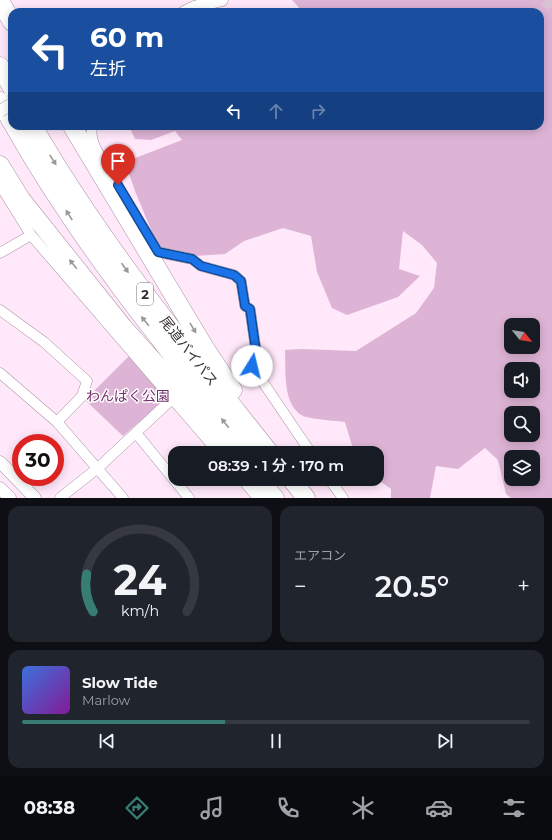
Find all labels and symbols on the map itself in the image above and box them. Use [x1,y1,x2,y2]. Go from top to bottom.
pin [101,144,135,185]
one-way arrow [49,155,57,165]
one-way arrow [65,210,73,220]
one-way arrow [69,259,77,270]
one-way arrow [121,263,129,273]
road number: 2 [137,283,153,305]
street label: 尾道バイパス [156,312,222,390]
one-way arrow [140,315,149,326]
north arrow [504,318,540,354]
one-way arrow [189,323,197,333]
position arrow [231,345,273,387]
park label: わんぱく公園 [86,387,170,405]
one-way arrow [221,417,230,428]
speed limit sign: 30 [12,434,64,486]

